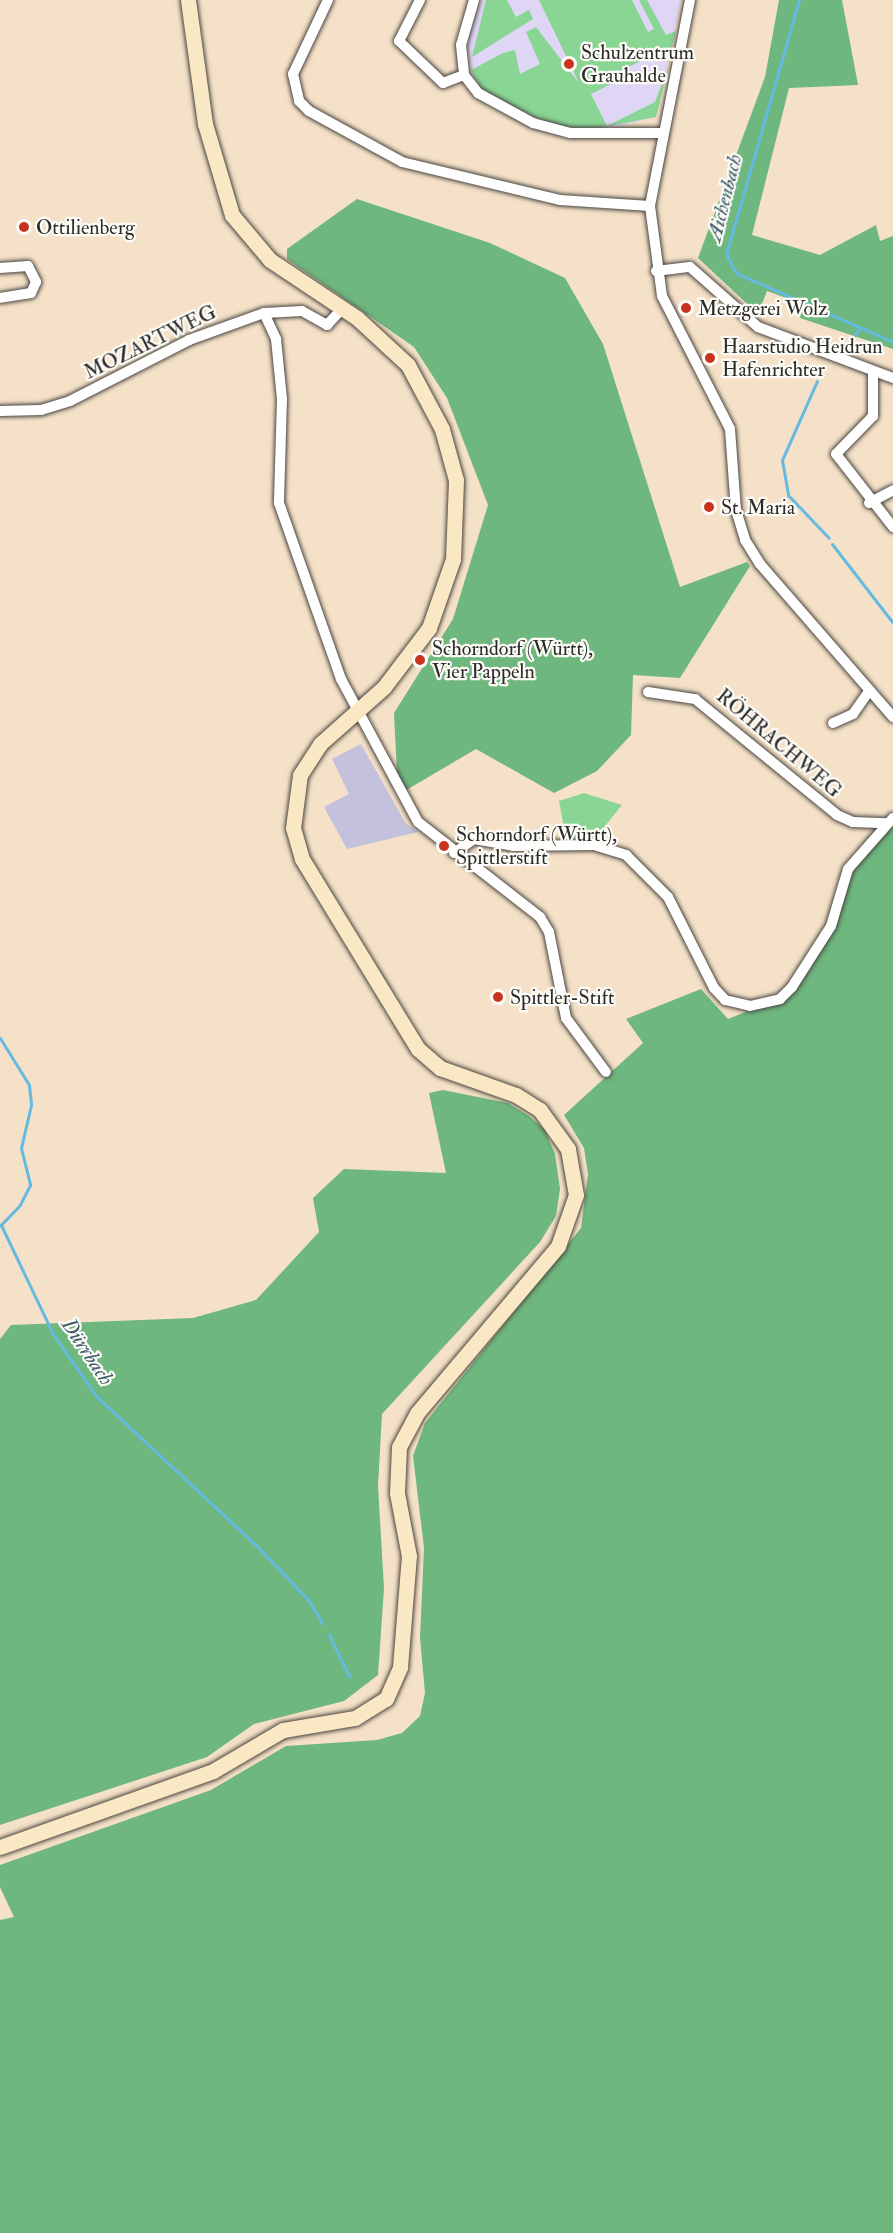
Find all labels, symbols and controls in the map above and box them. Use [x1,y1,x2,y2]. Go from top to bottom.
place label: Schulzentrum Grauhalde [581,40,694,87]
marker: Schulzentrum Grauhalde [562,57,576,71]
water label: Aichenbach [702,152,748,244]
place label: Ottilienberg [36,215,135,239]
marker: Ottilienberg [17,220,31,234]
place label: Metzgerei Wolz [698,296,828,320]
street label: MOZARTWEG [80,300,220,384]
marker: Metzgerei Wolz [679,301,693,315]
place label: Haarstudio Heidrun Hafenrichter [722,334,883,381]
marker: Haarstudio Heidrun Hafenrichter [703,351,717,365]
place label: St. Maria [721,495,795,519]
marker: St. Maria [702,500,716,514]
place label: Schorndorf (Württ), Vier Pappeln [432,636,593,683]
marker: Schorndorf (Württ), Vier Pappeln [413,653,427,667]
street label: RÖHRACHWEG [712,684,846,802]
place label: Schorndorf (Württ), Spittlerstift [456,822,617,869]
marker: Schorndorf (Württ), Spittlerstift [437,839,451,853]
place label: Spittler-Stift [510,985,615,1009]
marker: Spittler-Stift [491,990,505,1004]
water label: Dürrbach [55,1314,119,1390]

